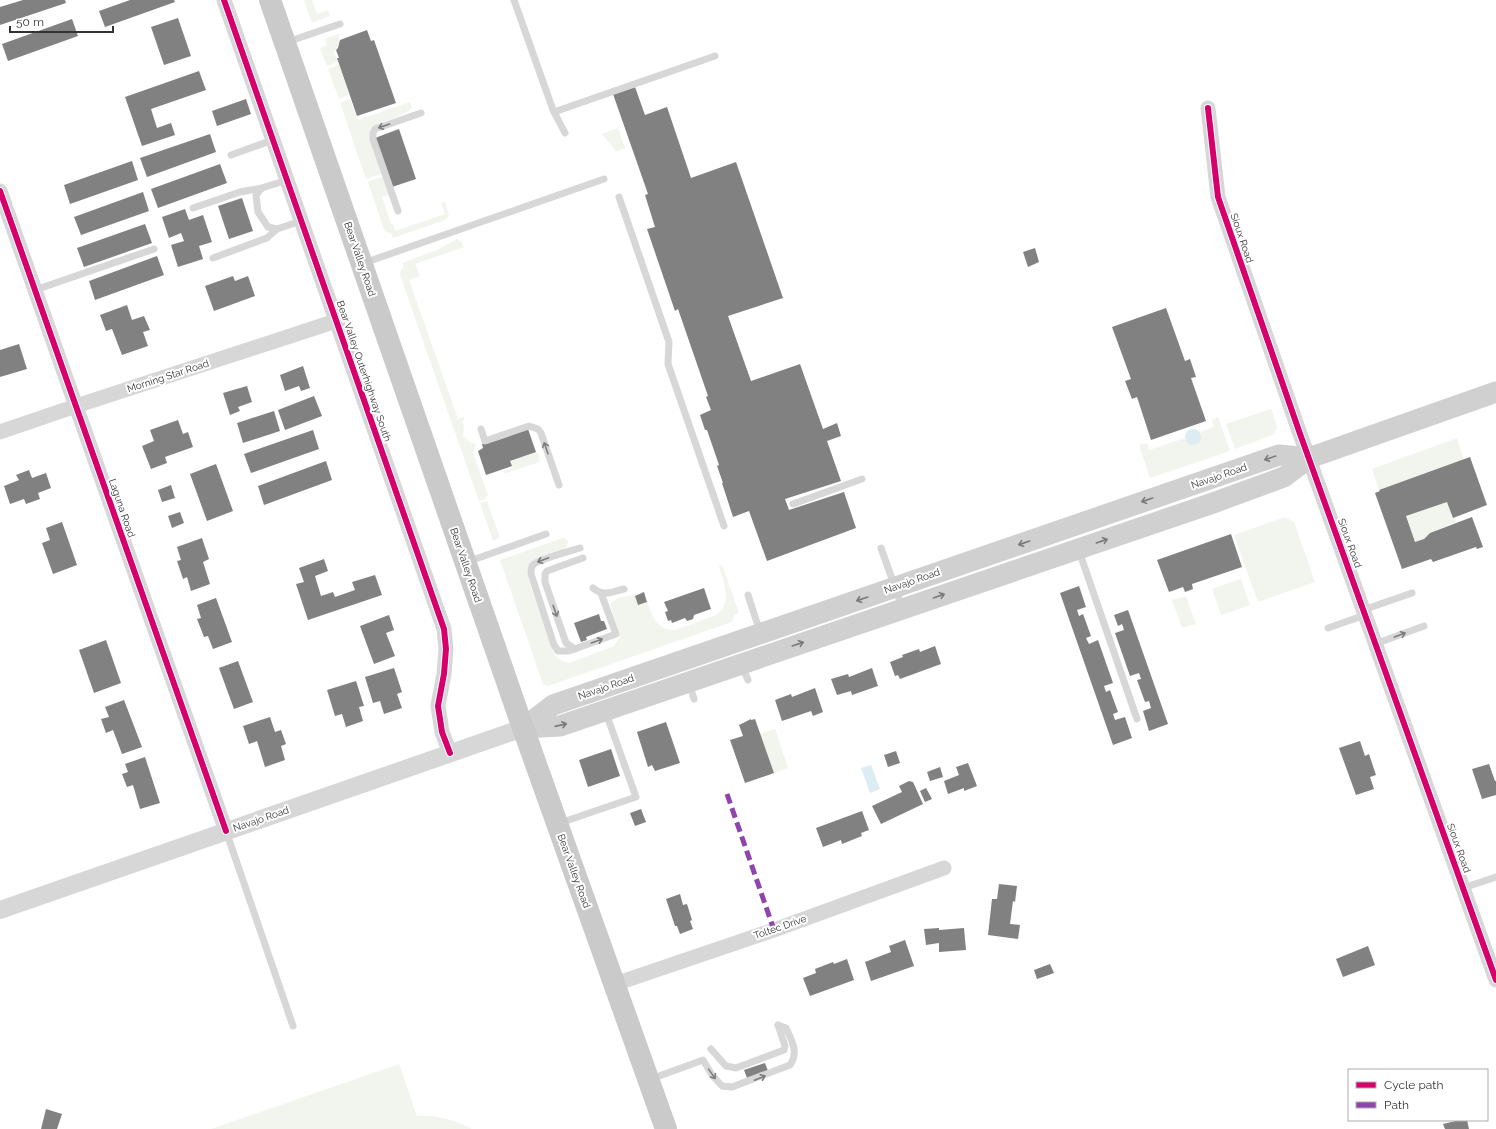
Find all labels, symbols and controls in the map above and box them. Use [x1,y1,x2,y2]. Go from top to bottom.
scale bar [10,8,113,34]
text: 50 m [16,15,44,29]
one-way arrow [378,123,391,130]
street label: Sioux Road [1228,212,1256,264]
street label: Bear Valley Road [342,220,378,298]
street label: Bear Valley Outerhighway South [335,299,393,443]
street label: Morning Star Road [126,358,210,394]
one-way arrow [542,441,549,454]
one-way arrow [1264,455,1277,462]
street label: Navajo Road [1190,461,1248,491]
street label: Laguna Road [107,477,137,539]
one-way arrow [1142,497,1154,505]
street label: Sioux Road [1336,517,1364,569]
street label: Bear Valley Road [448,526,484,604]
one-way arrow [1096,536,1108,544]
one-way arrow [1019,539,1031,547]
one-way arrow [537,557,549,565]
street label: Navajo Road [883,566,941,596]
one-way arrow [933,592,946,599]
one-way arrow [856,595,868,603]
one-way arrow [552,605,559,618]
one-way arrow [1393,631,1406,638]
one-way arrow [591,636,603,644]
one-way arrow [792,640,804,648]
street label: Navajo Road [577,672,635,702]
one-way arrow [555,720,568,728]
street label: Navajo Road [232,804,290,834]
street label: Sioux Road [1445,822,1473,874]
street label: Bear Valley Road [555,832,593,910]
street label: Toltec Drive [752,913,808,941]
one-way arrow [708,1068,716,1079]
legend [1348,1069,1488,1121]
one-way arrow [753,1073,765,1081]
text: Cycle path [1384,1078,1443,1092]
text: Path [1384,1098,1409,1112]

